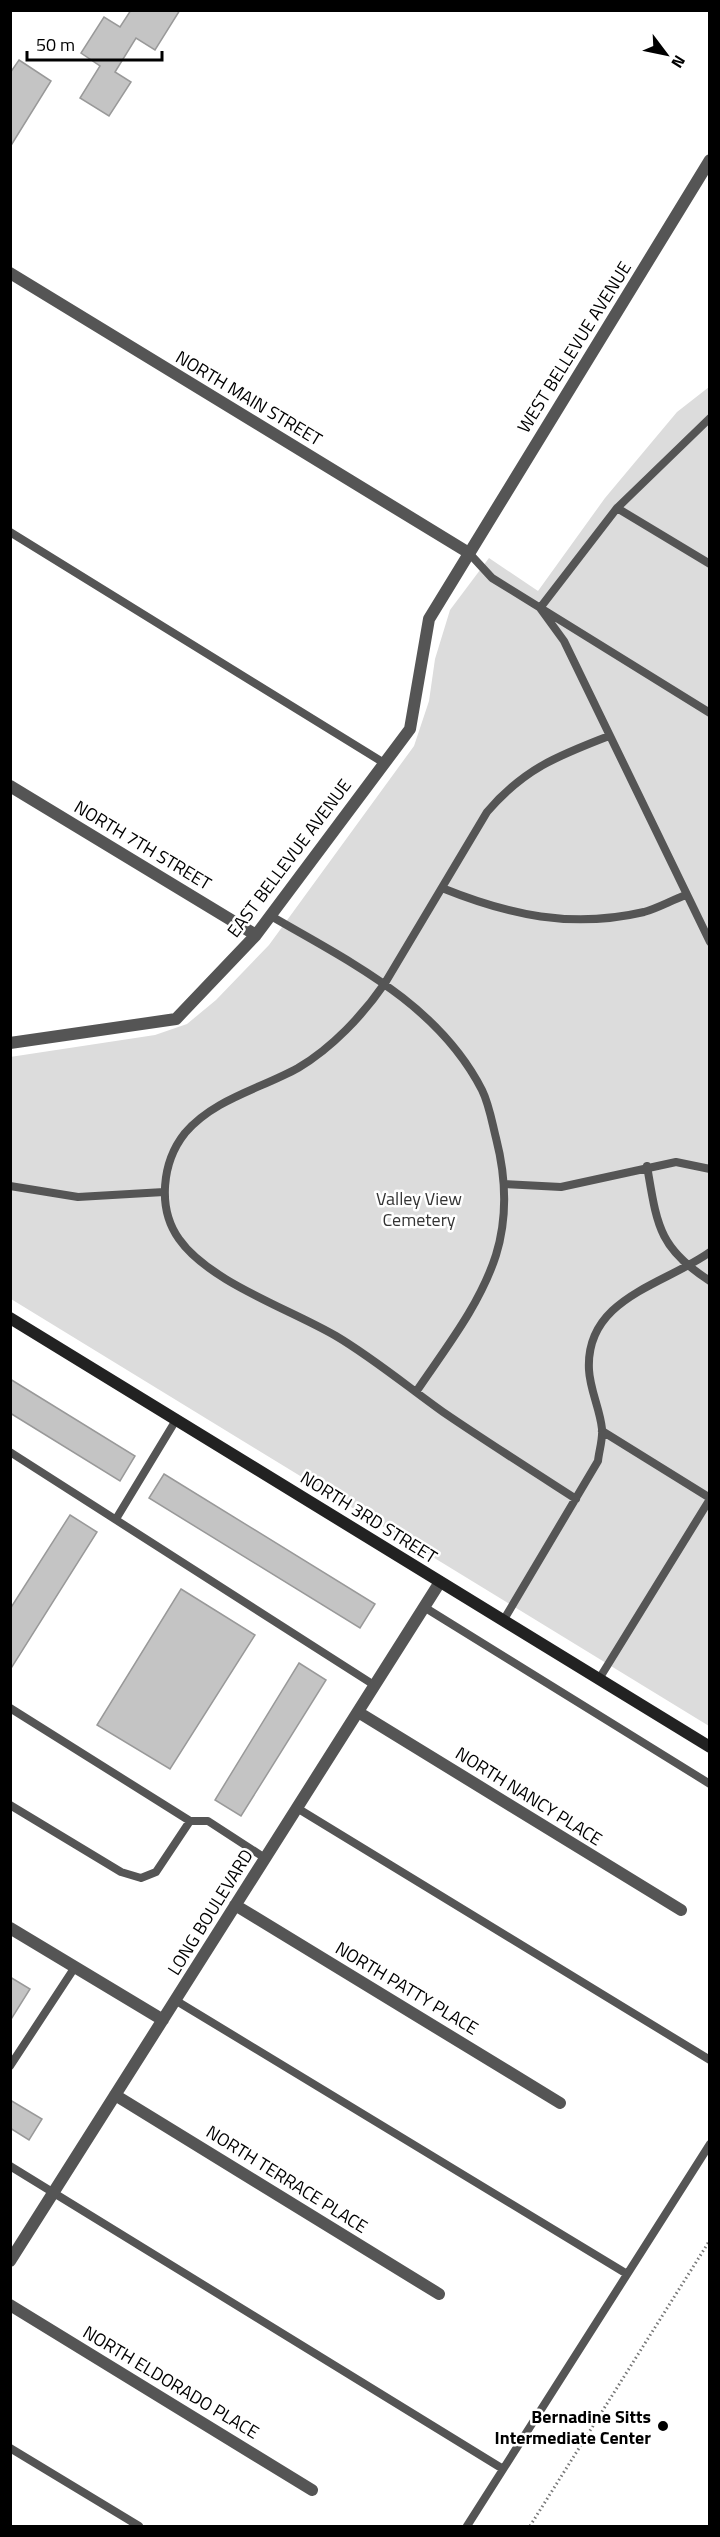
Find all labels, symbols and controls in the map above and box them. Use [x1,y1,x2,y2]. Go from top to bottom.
scale bar [27,24,162,62]
north arrow [636,24,696,84]
text: 50 m [36,31,75,58]
text: N [666,51,692,73]
street label: WEST BELLEVUE AVENUE [510,256,638,438]
street label: NORTH MAIN STREET [171,344,328,453]
street label: EAST BELLEVUE AVENUE [220,773,358,943]
street label: NORTH 7TH STREET [69,793,217,897]
park label: Valley View Cemetery [376,1185,462,1233]
street label: NORTH 3RD STREET [295,1464,443,1570]
street label: NORTH NANCY PLACE [450,1740,608,1852]
street label: LONG BOULEVARD [160,1844,260,1980]
street label: NORTH PATTY PLACE [330,1935,484,2041]
street label: NORTH TERRACE PLACE [201,2118,373,2240]
street label: NORTH ELDORADO PLACE [78,2319,264,2445]
place label: Bernadine Sitts Intermediate Center [495,2403,651,2451]
marker: Bernadine Sitts Intermediate Center [656,2419,670,2433]

